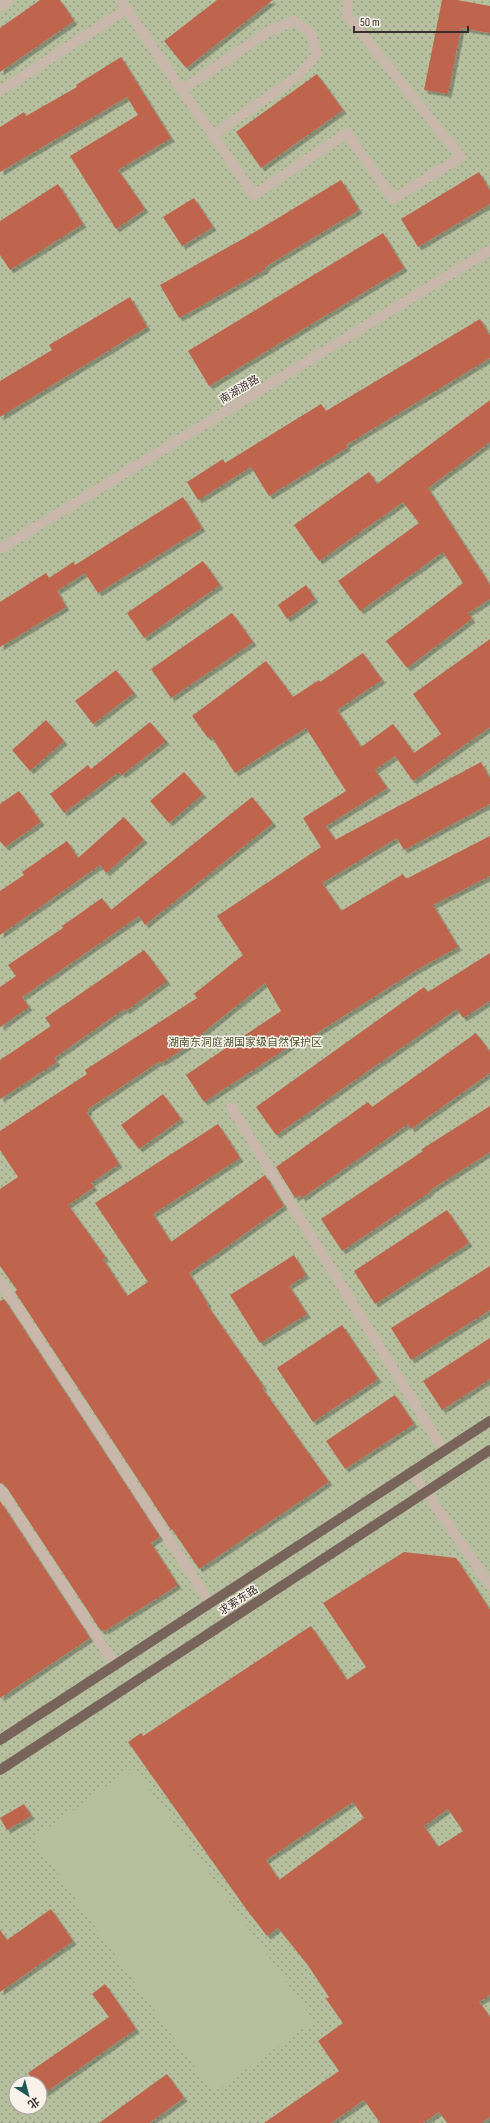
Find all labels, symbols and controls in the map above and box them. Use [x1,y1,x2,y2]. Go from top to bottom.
scale bar [354,8,468,34]
text: 50 m [360,15,380,30]
street label: 南湖游路 [217,373,261,406]
park label: 湖南东洞庭湖国家级自然保护区 [168,1036,322,1049]
street label: 求索东路 [216,1583,260,1618]
north arrow [8,2075,48,2115]
text: 北 [25,2094,42,2111]

